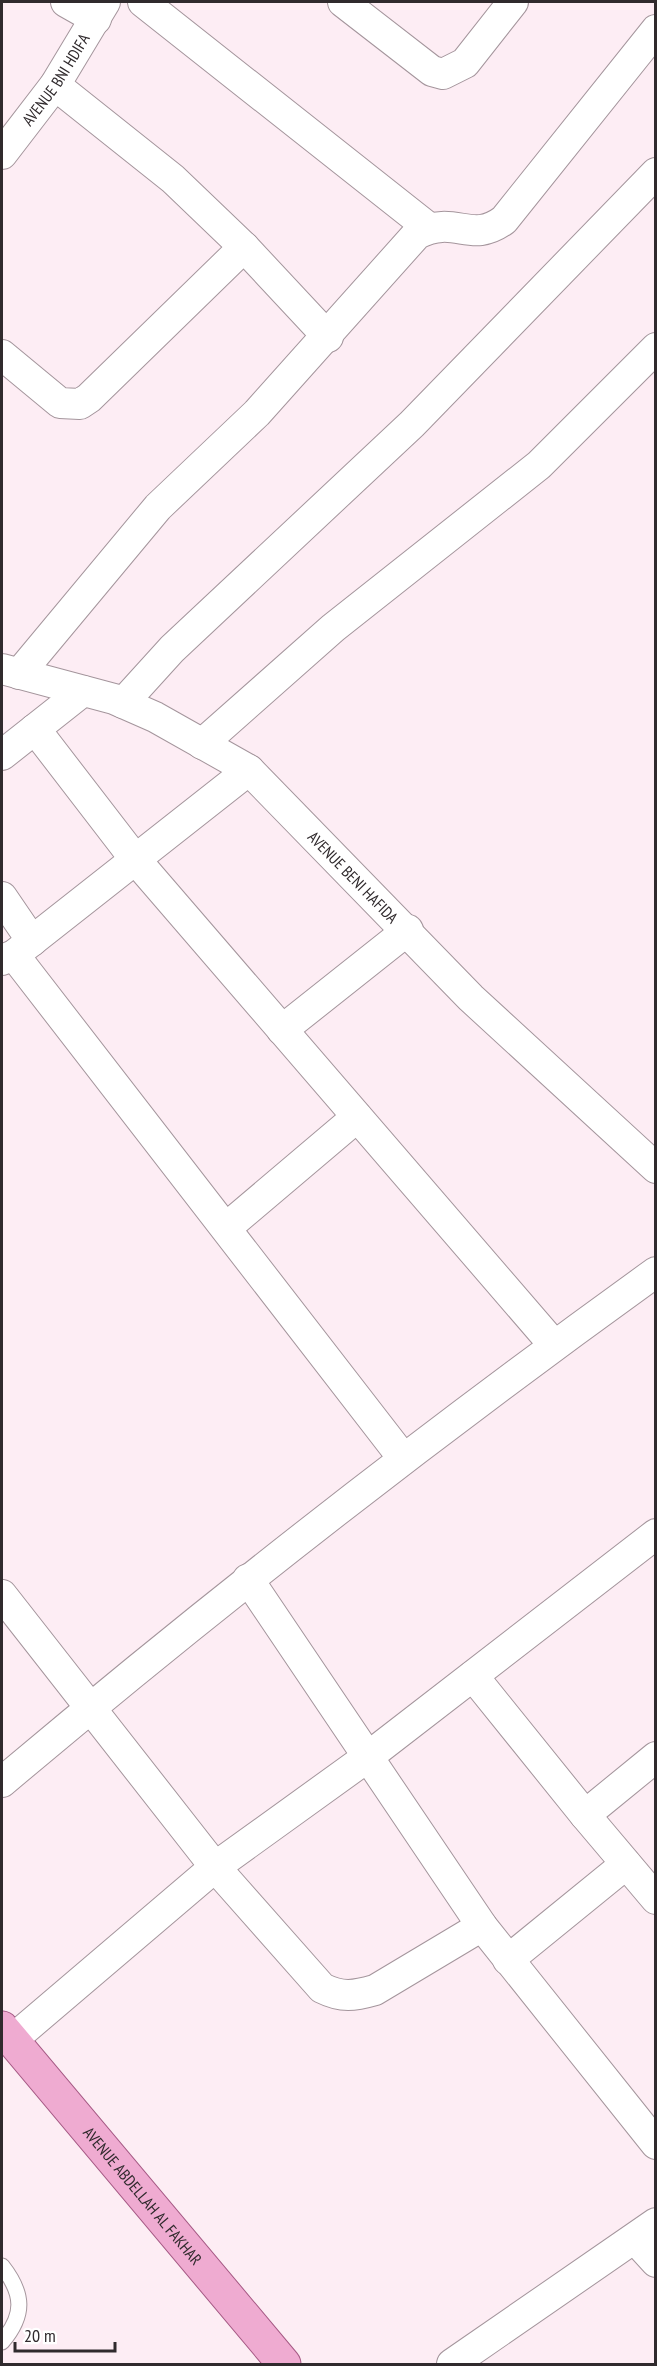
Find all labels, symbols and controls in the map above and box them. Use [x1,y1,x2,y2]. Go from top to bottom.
street label: AVENUE BNI HDIFA [18,30,94,129]
street label: AVENUE BENI HAFIDA [304,827,403,928]
street label: AVENUE ABDELLAH AL FAKHAR [79,2123,207,2269]
scale bar [15,2315,116,2353]
text: 20 m [24,2324,56,2347]

